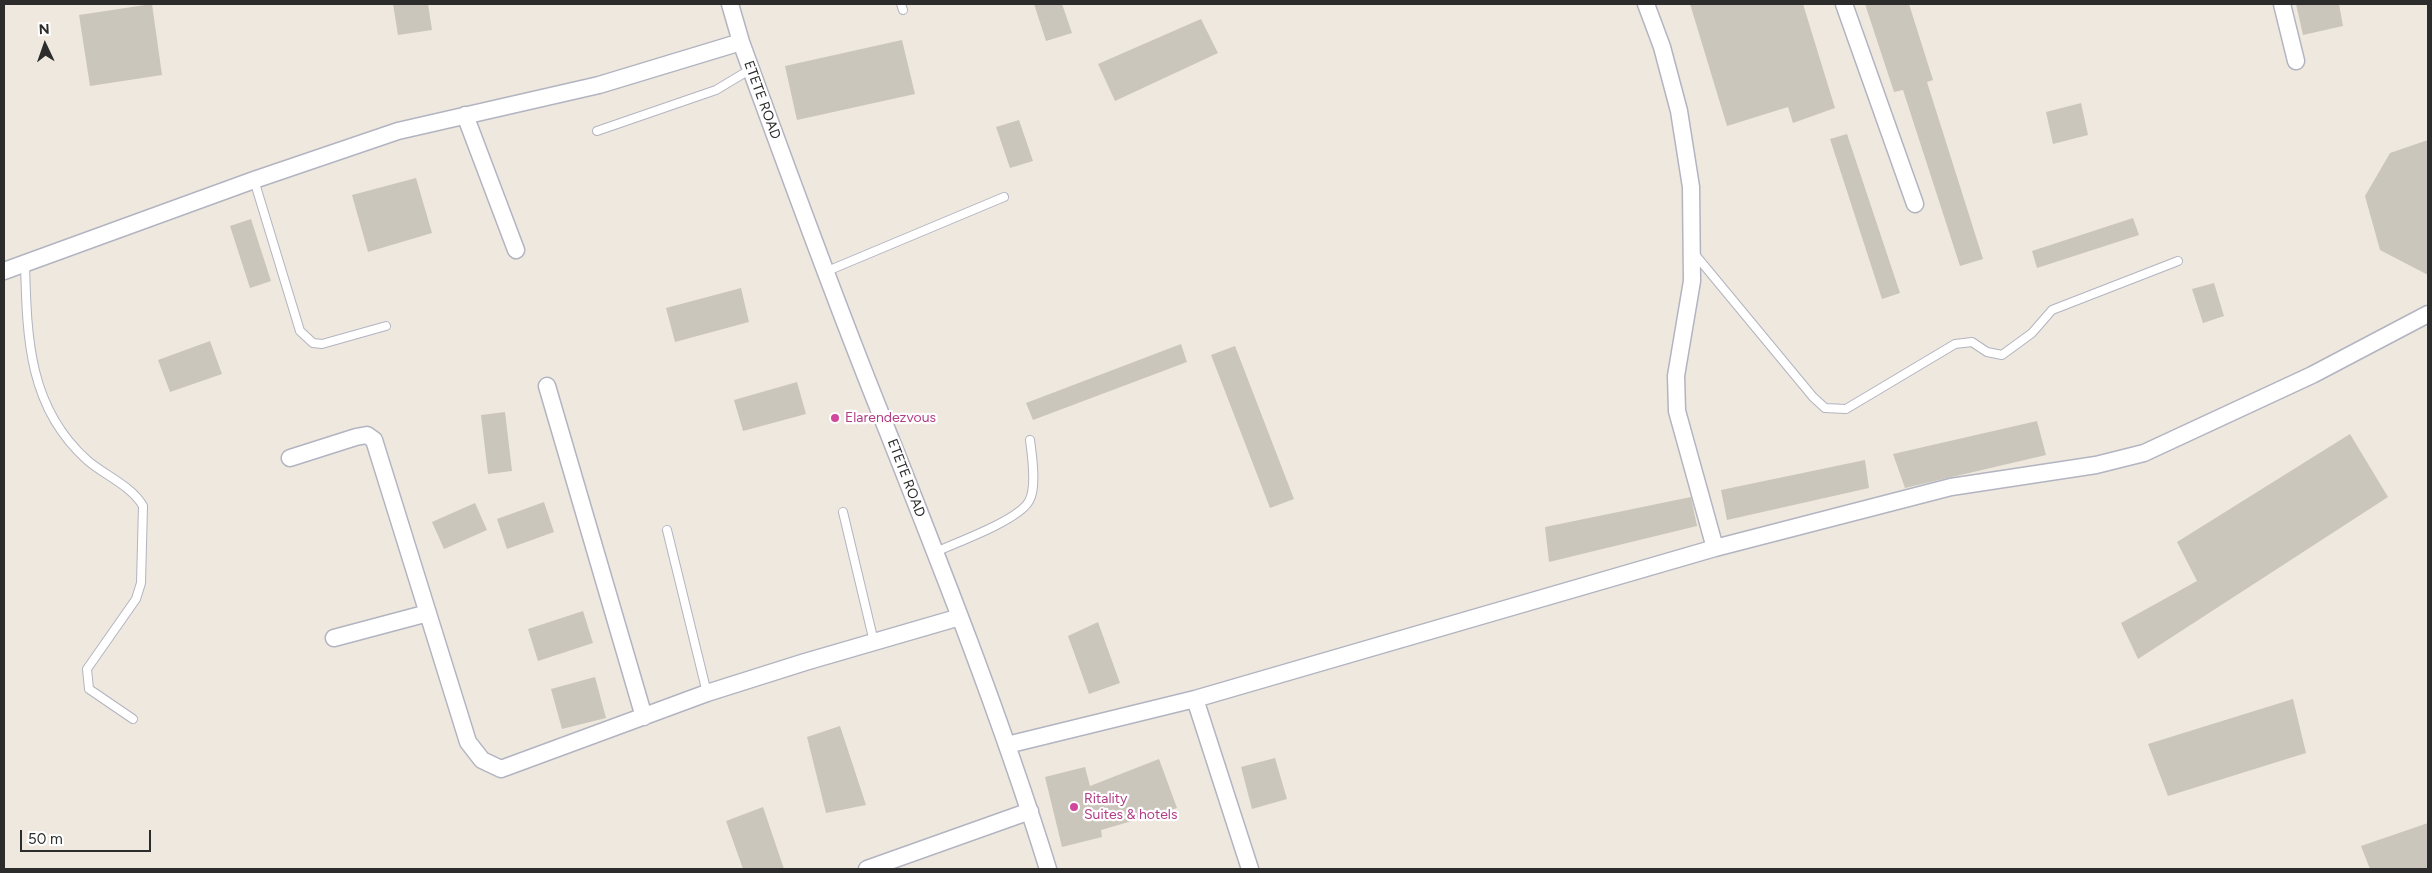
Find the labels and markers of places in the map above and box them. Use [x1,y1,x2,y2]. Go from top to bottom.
place label: Elarendezvous [845,410,936,426]
marker: Elarendezvous [829,412,841,424]
place label: Ritality Suites & hotels [1084,791,1177,824]
marker: Ritality Suites & hotels [1068,801,1080,813]

